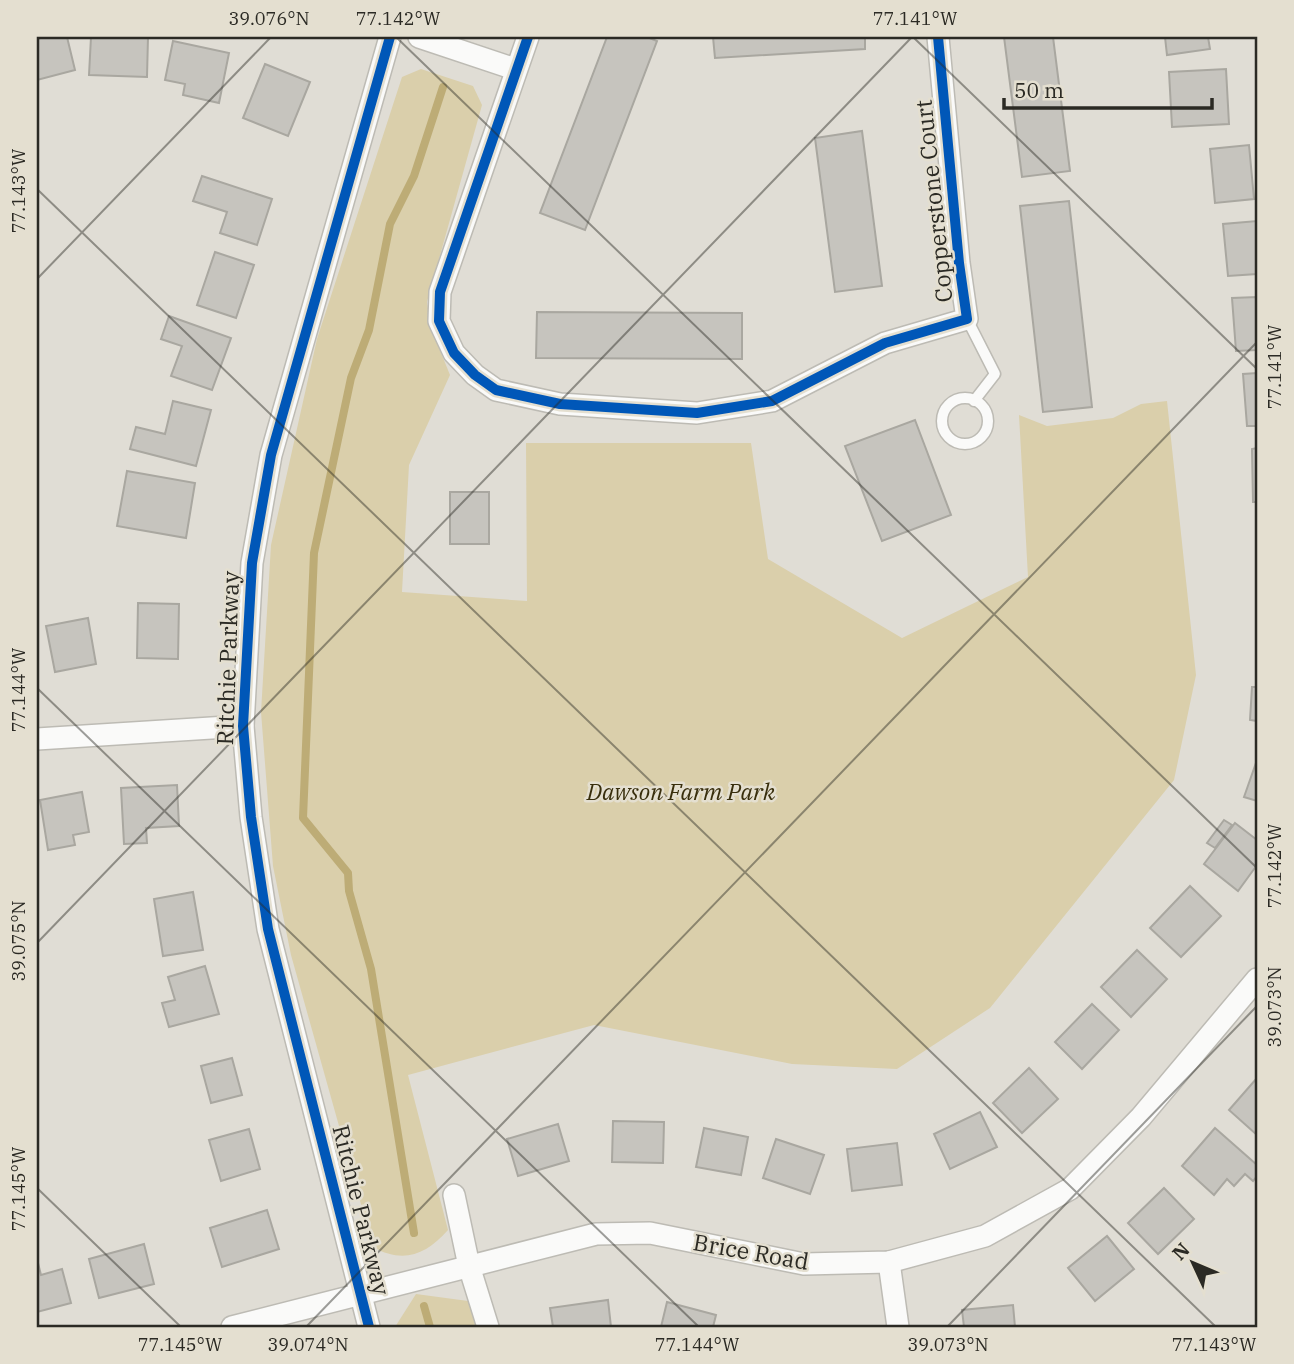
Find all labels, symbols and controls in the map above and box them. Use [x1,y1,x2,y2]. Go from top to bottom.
text: 39.076°N [228,7,310,30]
text: 77.142°W [356,7,441,30]
text: 77.141°W [873,7,958,30]
scale bar [1004,66,1212,110]
text: 50 m [1014,76,1064,104]
street label: Copperstone Court [907,98,959,304]
text: 77.143°W [7,148,30,233]
text: 77.141°W [1263,324,1286,409]
street label: Ritchie Parkway [209,570,245,746]
text: 77.144°W [7,647,30,732]
park label: Dawson Farm Park [586,776,776,806]
text: 77.142°W [1263,823,1286,908]
text: 39.075°N [7,900,30,982]
text: 39.073°N [1263,966,1286,1048]
street label: Ritchie Parkway [326,1121,398,1299]
text: 77.145°W [7,1146,30,1231]
street label: Brice Road [691,1226,811,1276]
north arrow [1158,1228,1228,1298]
text: N [1167,1237,1195,1265]
text: 77.145°W [138,1333,223,1356]
text: 39.074°N [267,1333,349,1356]
text: 77.144°W [655,1333,740,1356]
text: 39.073°N [907,1333,989,1356]
text: 77.143°W [1172,1333,1257,1356]

